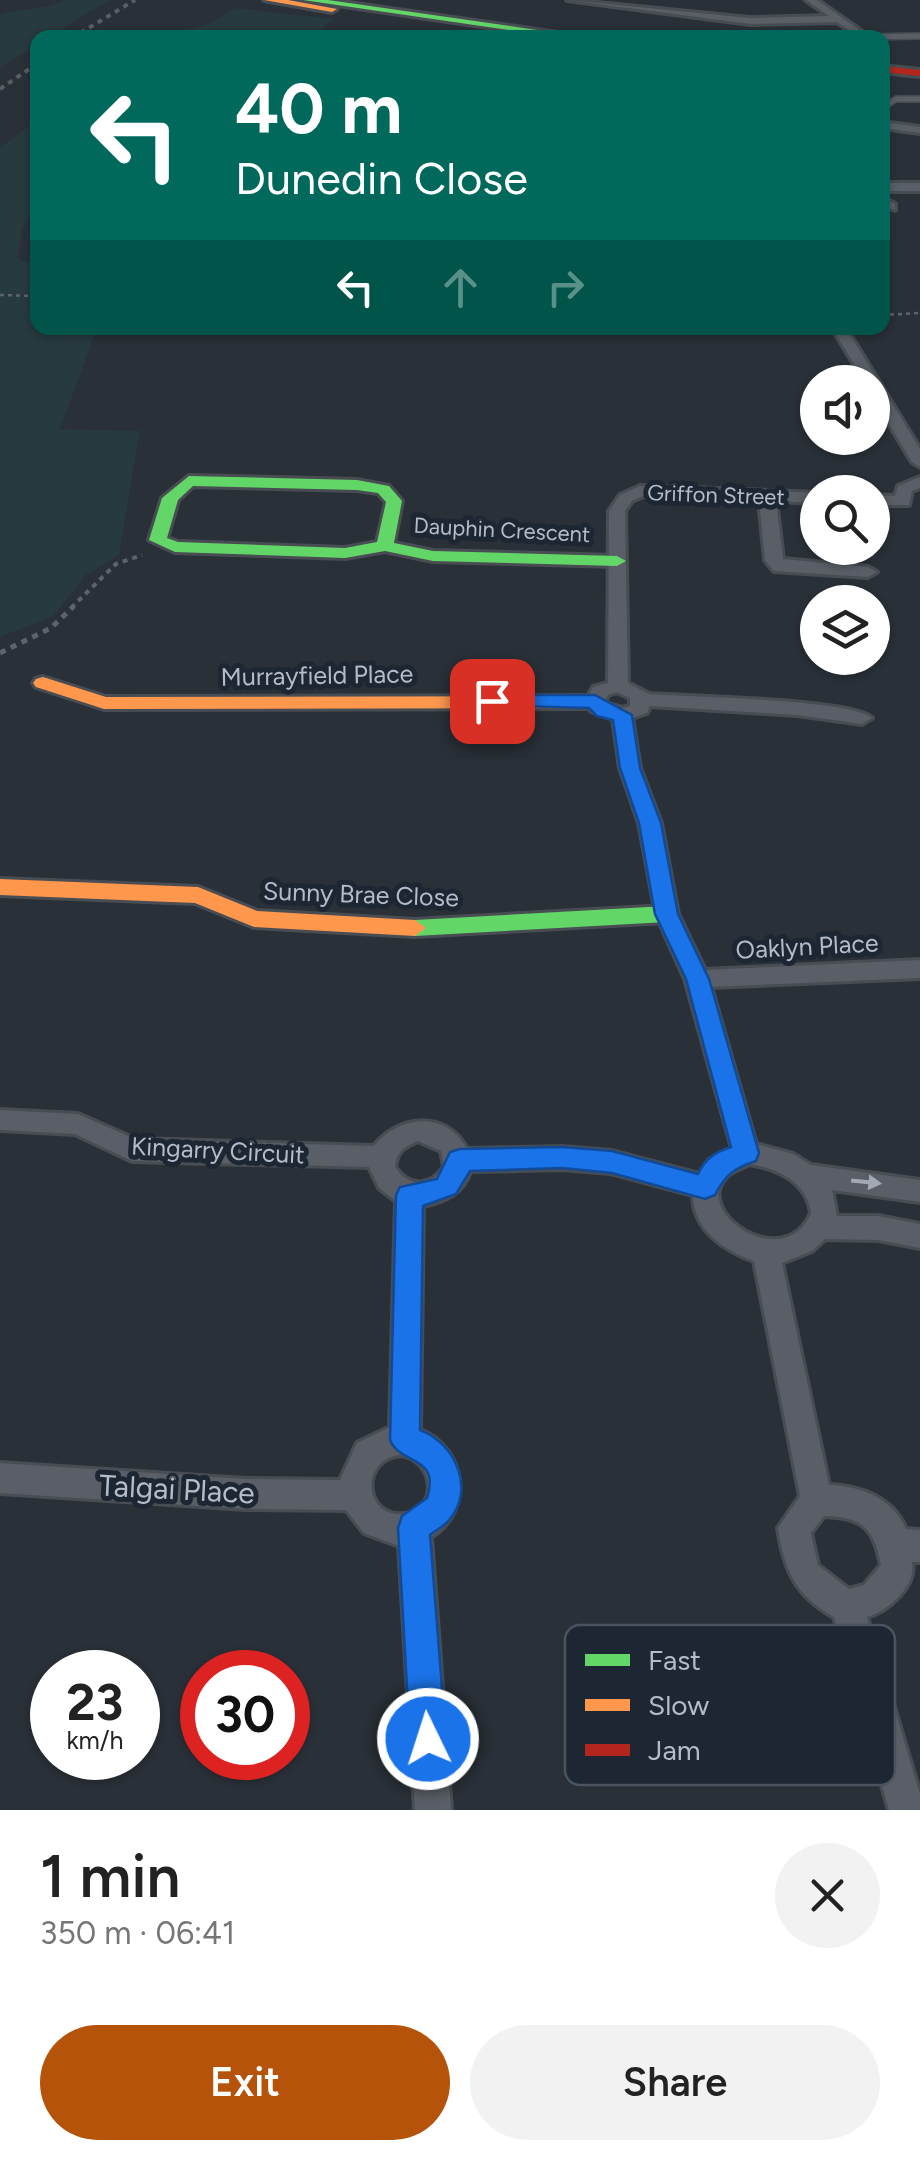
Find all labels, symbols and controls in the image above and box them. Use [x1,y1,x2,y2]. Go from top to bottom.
text: 40 m [235,66,402,151]
icon: left [70,70,200,200]
text: Dunedin Close [235,151,528,205]
icon: left [328,260,383,315]
icon: ahead [433,260,488,315]
icon: right [538,260,593,315]
map controls [800,365,890,675]
button: sound [800,365,890,455]
button: search [800,475,890,565]
street label: Griffon Street [647,479,785,511]
street label: Dauphin Crescent [413,512,591,548]
button: layers [800,585,890,675]
street label: Murrayfield Place [220,658,414,692]
pin [450,659,535,744]
icon: arrive [465,674,520,729]
street label: Sunny Brae Close [263,876,459,912]
street label: Oaklyn Place [735,927,879,965]
street label: Kingarry Circuit [131,1130,305,1170]
one-way arrow [850,1174,882,1190]
street label: Talgai Place [98,1466,256,1512]
legend [565,1625,895,1785]
text: Fast [648,1643,701,1677]
speed limit sign: 30 [180,1650,310,1780]
text: 23 [67,1672,123,1733]
position arrow [376,1687,480,1791]
text: Slow [648,1688,709,1722]
text: km/h [66,1725,124,1755]
text: Jam [648,1733,701,1767]
text: 1 min [40,1840,180,1912]
button: close [775,1843,880,1948]
text: 350 m · 06:41 [40,1914,235,1952]
button: Exit [40,2025,450,2140]
button: Share [470,2025,880,2140]

